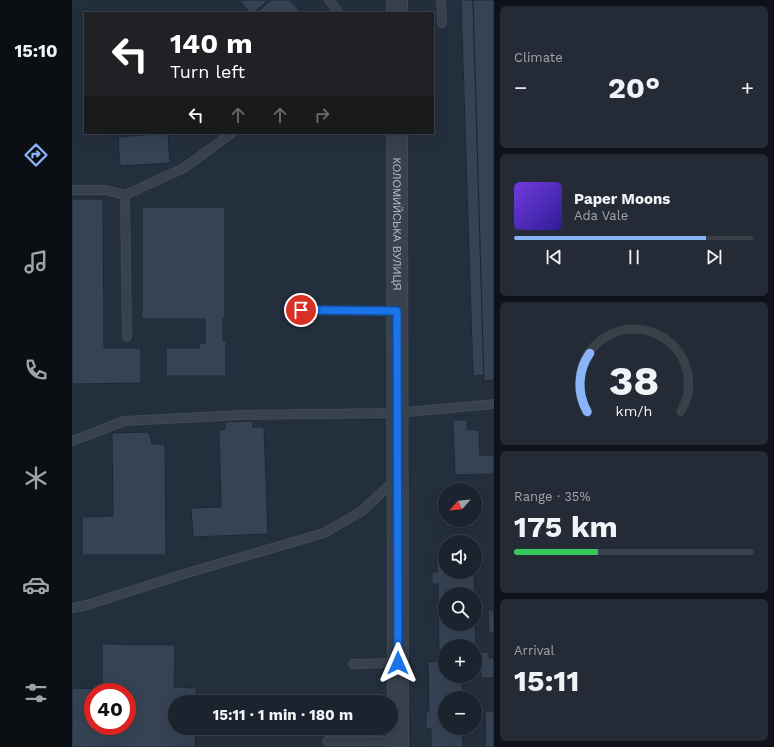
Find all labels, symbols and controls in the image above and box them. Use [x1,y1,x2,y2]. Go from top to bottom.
text: 140 m [170,27,253,60]
icon: left [104,28,156,80]
text: 15:10 [14,40,58,61]
text: Climate [514,50,563,65]
text: Turn left [170,61,245,82]
text: 20° [608,70,660,105]
text: − [514,75,527,100]
text: + [741,75,754,100]
icon: left [185,104,207,126]
icon: ahead [227,104,249,126]
icon: ahead [269,104,291,126]
icon: right [311,104,333,126]
icon: directions [22,141,50,169]
street label: КОЛОМИЙСЬКА ВУЛИЦЯ [391,157,404,291]
text: Paper Moons [574,190,670,208]
text: Ada Vale [574,208,628,223]
icon: previous [543,246,565,268]
icon: pause [623,246,645,268]
icon: next [703,246,725,268]
icon: music [22,248,50,276]
pin [284,293,318,327]
icon: arrive [290,299,312,321]
text: 38 [609,355,659,404]
icon: phone [22,356,50,384]
text: km/h [616,402,652,418]
icon: climate [22,464,50,492]
north arrow [438,483,482,527]
map controls [438,483,482,735]
text: Range · 35% [514,489,591,504]
text: 175 km [514,509,618,544]
button: sound [438,535,482,579]
icon: car [22,571,50,599]
button: search [438,587,482,631]
button: + [438,639,482,683]
position arrow [377,642,419,684]
text: Arrival [514,643,555,658]
text: 15:11 [514,663,579,698]
icon: filters [22,679,50,707]
speed limit sign: 40 [84,683,136,735]
button: − [438,691,482,735]
text: 15:11 · 1 min · 180 m [213,706,353,724]

